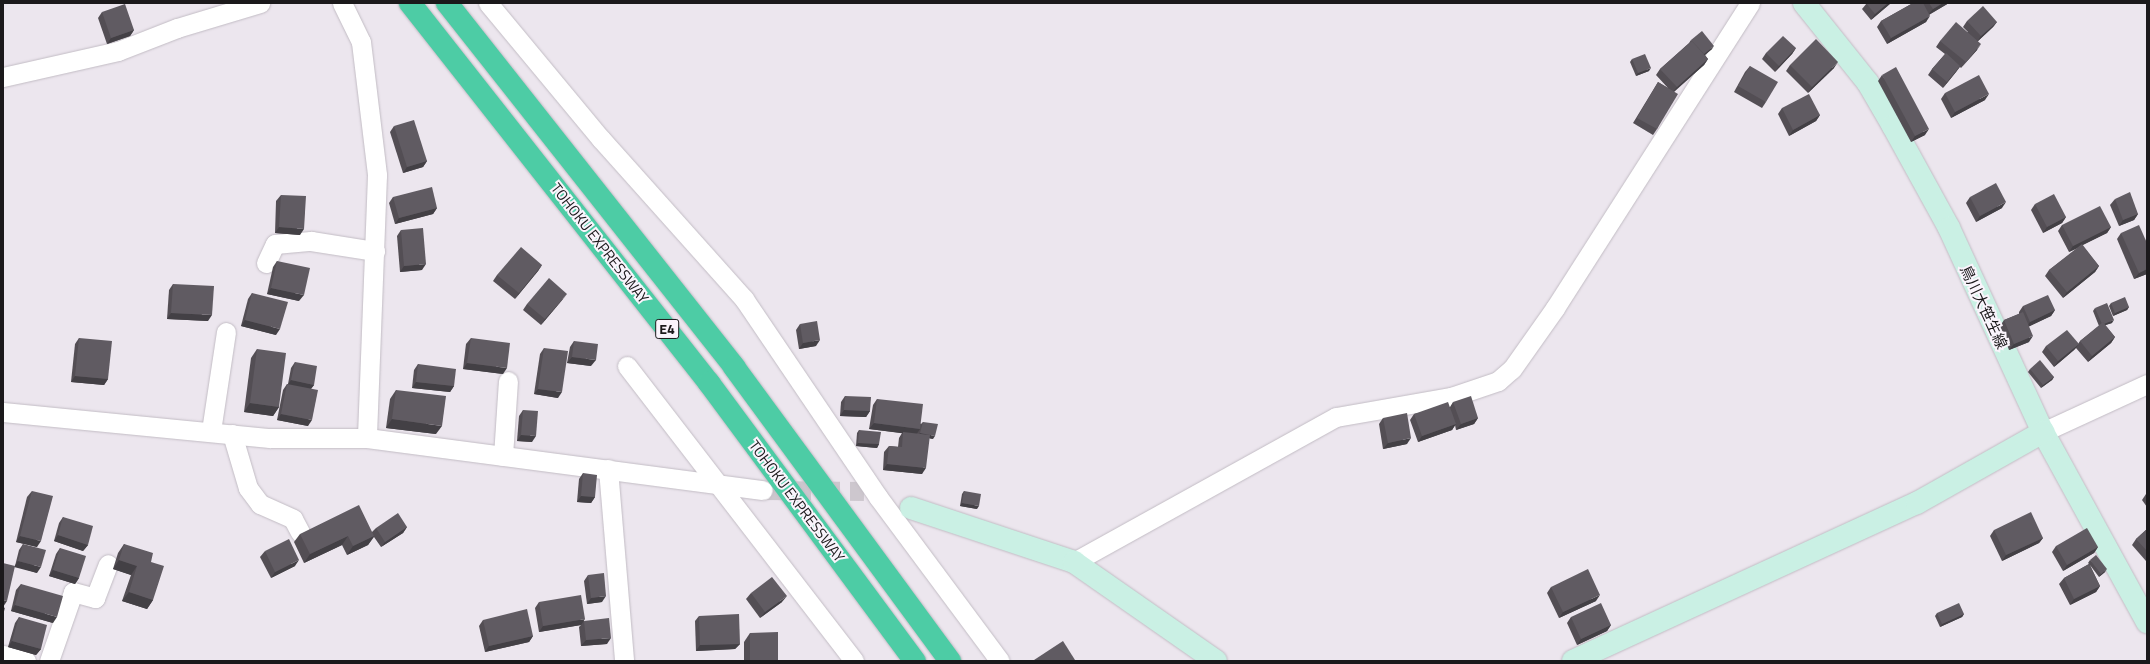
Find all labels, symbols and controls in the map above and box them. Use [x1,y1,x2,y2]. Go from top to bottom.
street label: TOHOKU EXPRESSWAY [547,179,653,307]
street label: 鳥川大笹生線 [1957,262,2011,352]
road number: E4 [655,317,679,341]
street label: TOHOKU EXPRESSWAY [745,437,849,565]

